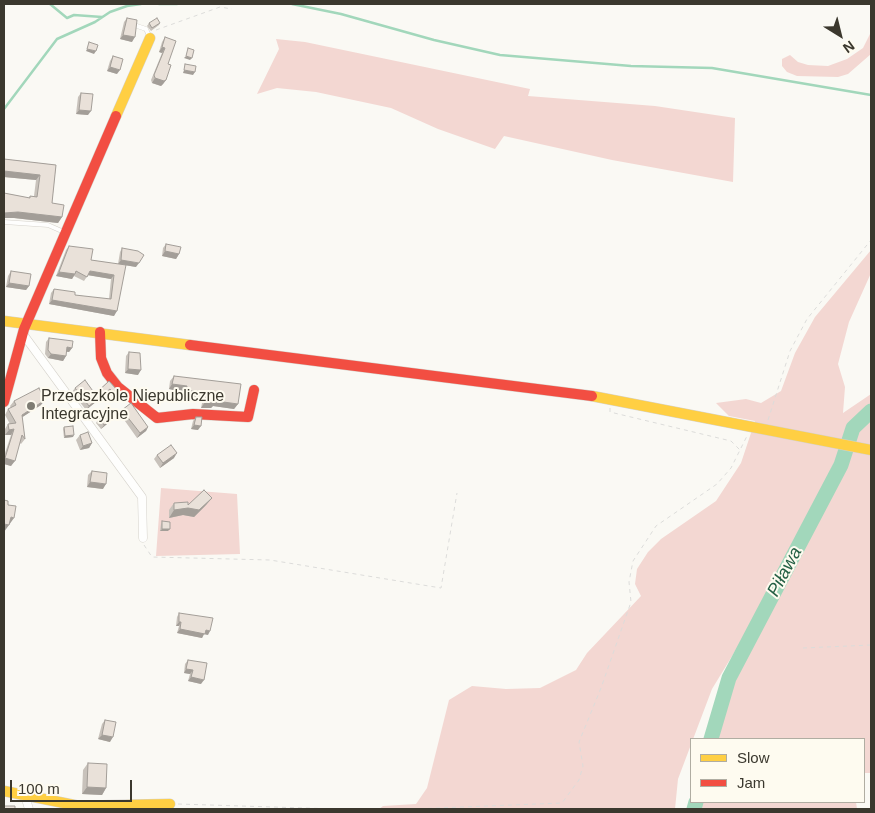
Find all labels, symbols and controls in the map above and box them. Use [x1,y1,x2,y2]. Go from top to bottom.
north arrow [815,10,865,60]
text: N [840,38,858,57]
place label: Przedszkole Niepubliczne Integracyjne [41,387,224,425]
marker: Przedszkole Niepubliczne Integracyjne [25,400,37,412]
water label: Piława [763,544,807,600]
legend [690,738,865,803]
text: Slow [737,749,770,766]
scale bar [12,770,135,802]
text: Jam [737,774,765,791]
text: 100 m [18,780,60,797]

